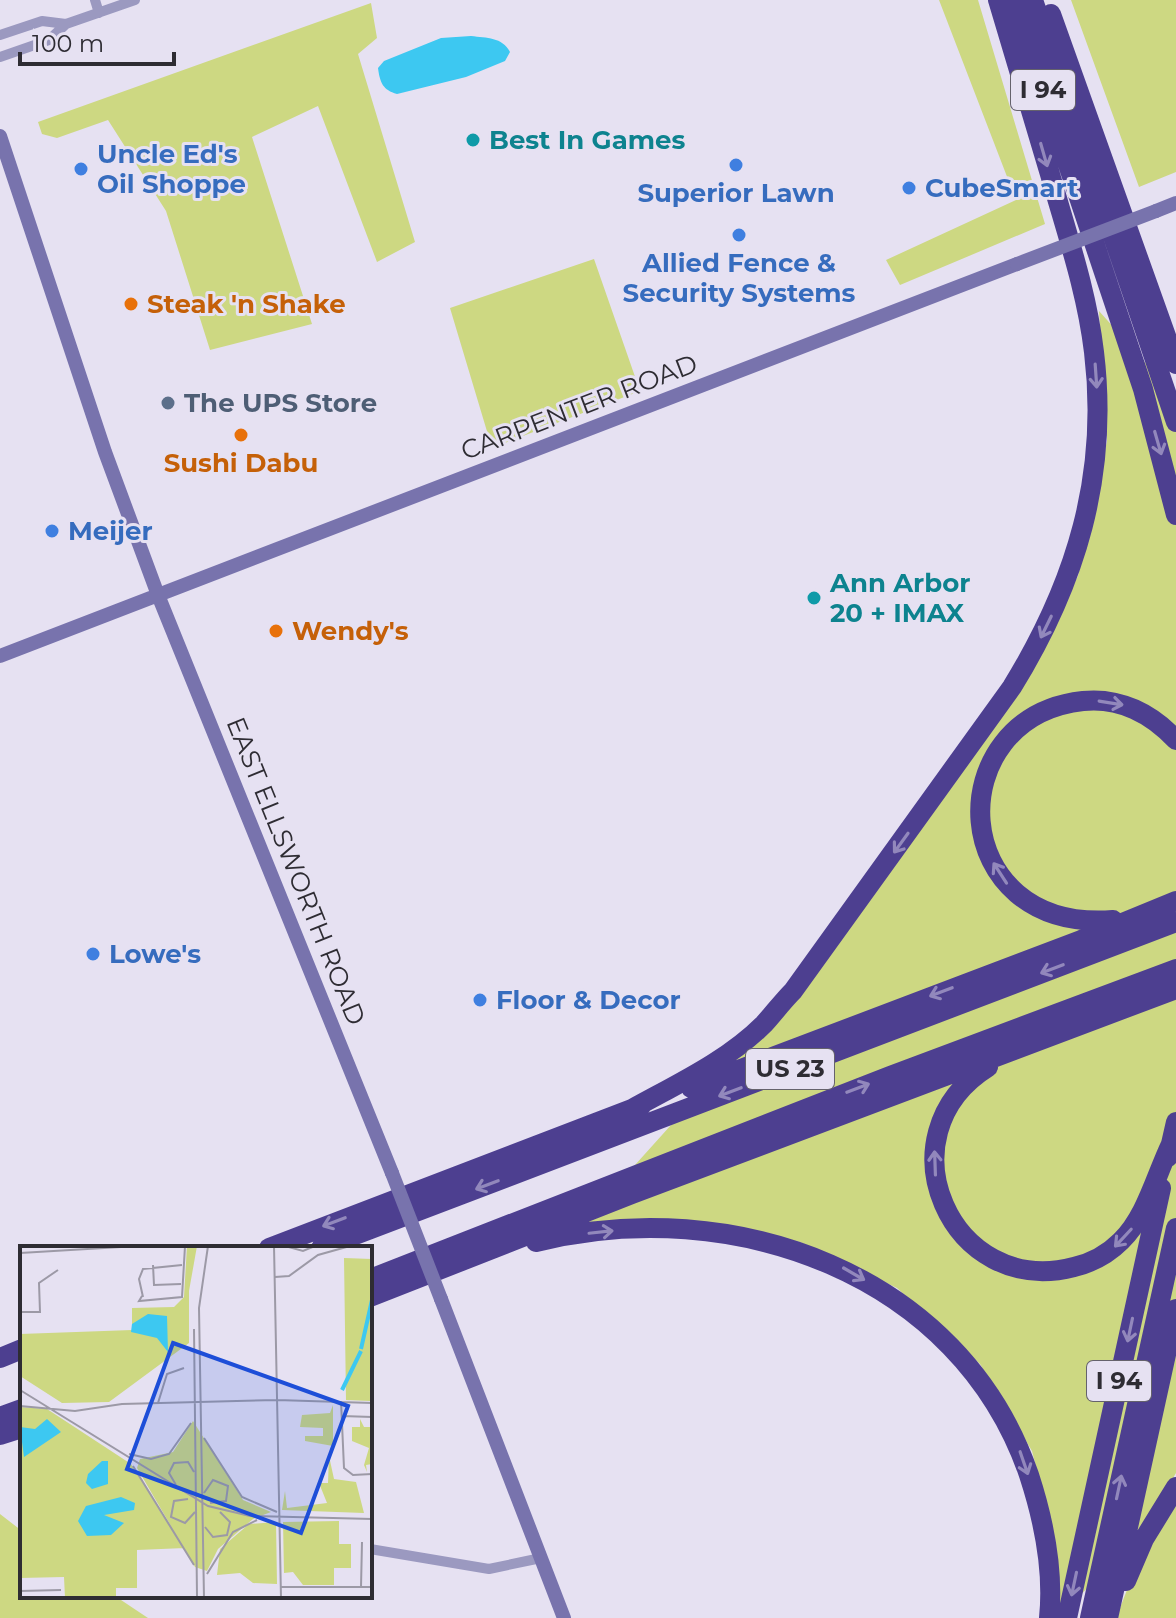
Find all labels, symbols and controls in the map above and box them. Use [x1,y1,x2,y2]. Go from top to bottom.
scale bar [20,16,174,66]
text: 100 m [32,29,104,58]
road number: I 94 [1011,70,1075,110]
place label: Best In Games [489,124,685,156]
marker: Best In Games [464,131,482,149]
place label: Uncle Ed's Oil Shoppe [97,138,246,200]
one-way arrow [1037,142,1052,168]
marker: Superior Lawn [727,156,745,174]
marker: Uncle Ed's Oil Shoppe [72,160,90,178]
place label: CubeSmart [925,172,1079,204]
place label: Superior Lawn [637,177,835,209]
marker: CubeSmart [900,179,918,197]
marker: Allied Fence & Security Systems [730,226,748,244]
place label: Allied Fence & Security Systems [623,247,856,309]
place label: Steak 'n Shake [147,288,346,320]
marker: Steak 'n Shake [122,295,140,313]
street label: CARPENTER ROAD [456,347,702,467]
one-way arrow [1089,362,1104,389]
place label: The UPS Store [184,387,377,419]
marker: The UPS Store [159,394,177,412]
marker: Sushi Dabu [232,426,250,444]
one-way arrow [1151,430,1166,456]
place label: Sushi Dabu [164,447,318,479]
place label: Meijer [68,515,153,547]
marker: Meijer [43,522,61,540]
place label: Ann Arbor 20 + IMAX [829,567,970,629]
marker: Ann Arbor 20 + IMAX [805,589,823,607]
place label: Wendy's [292,615,409,647]
one-way arrow [1038,615,1053,639]
marker: Wendy's [267,622,285,640]
one-way arrow [1098,696,1123,711]
street label: EAST ELLSWORTH ROAD [219,712,373,1030]
one-way arrow [893,831,909,853]
one-way arrow [991,863,1008,885]
place label: Lowe's [109,938,201,970]
marker: Lowe's [84,945,102,963]
one-way arrow [1040,963,1065,977]
place label: Floor & Decor [496,984,681,1016]
one-way arrow [929,986,954,1001]
marker: Floor & Decor [471,991,489,1009]
road number: US 23 [746,1049,834,1089]
one-way arrow [845,1080,870,1095]
one-way arrow [718,1086,743,1100]
one-way arrow [927,1150,942,1177]
one-way arrow [476,1179,500,1193]
one-way arrow [322,1216,347,1230]
one-way arrow [587,1224,614,1239]
one-way arrow [1115,1227,1133,1247]
inset map [20,1246,372,1598]
one-way arrow [842,1267,865,1283]
one-way arrow [1122,1316,1137,1342]
road number: I 94 [1087,1361,1151,1401]
one-way arrow [1018,1450,1033,1475]
one-way arrow [1112,1475,1127,1500]
one-way arrow [1066,1570,1081,1596]

